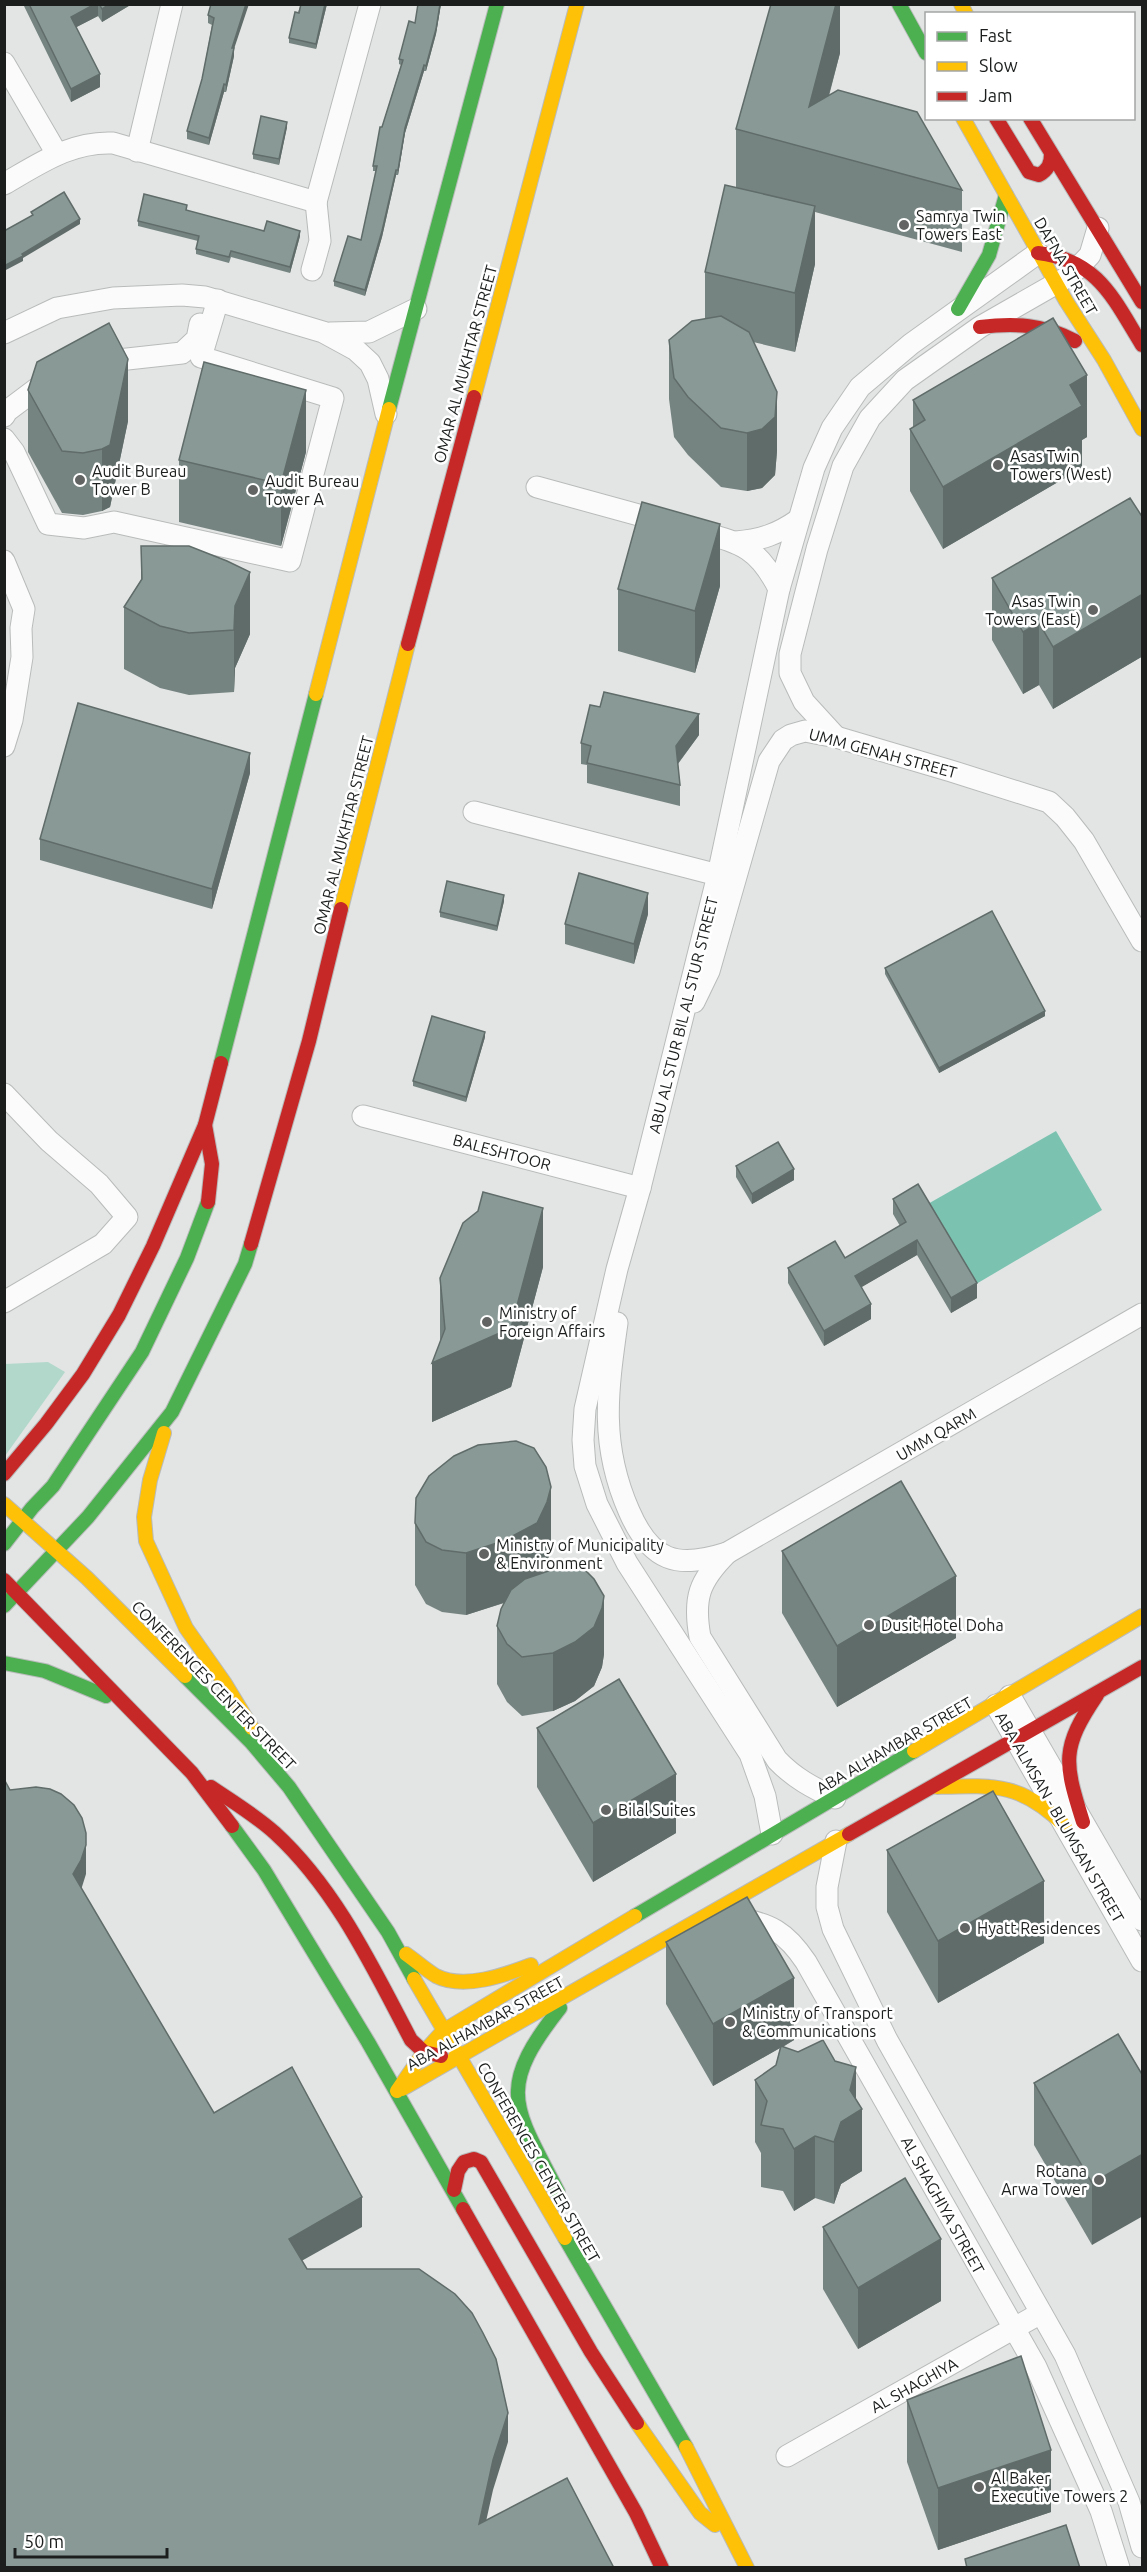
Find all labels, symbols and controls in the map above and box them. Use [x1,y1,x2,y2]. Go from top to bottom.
legend [925,12,1135,120]
text: Fast [979,25,1012,45]
text: Slow [979,55,1018,75]
text: Jam [979,85,1013,105]
place label: Samrya Twin Towers East [916,207,1006,243]
street label: DAFNA STREET [1031,214,1101,318]
marker: Samrya Twin Towers East [897,218,911,232]
street label: OMAR AL MUKHTAR STREET [430,263,500,465]
place label: Asas Twin Towers (West) [1010,447,1112,484]
marker: Asas Twin Towers (West) [991,458,1005,472]
place label: Audit Bureau Tower B [92,462,186,498]
place label: Audit Bureau Tower A [265,472,359,508]
marker: Audit Bureau Tower B [73,473,87,487]
marker: Audit Bureau Tower A [246,483,260,497]
place label: Asas Twin Towers (East) [985,592,1081,629]
marker: Asas Twin Towers (East) [1086,603,1100,617]
street label: UMM GENAH STREET [807,725,959,781]
street label: OMAR AL MUKHTAR STREET [310,734,376,936]
street label: ABU AL STUR BIL AL STUR STREET [645,895,721,1135]
street label: BALESHTOOR [451,1130,553,1174]
place label: Ministry of Foreign Affairs [499,1304,605,1340]
marker: Ministry of Foreign Affairs [480,1315,494,1329]
street label: UMM QARM [893,1404,979,1464]
place label: Ministry of Municipality & Environment [496,1536,664,1572]
marker: Ministry of Municipality & Environment [477,1547,491,1561]
street label: CONFERENCES CENTER STREET [128,1597,300,1773]
place label: Dusit Hotel Doha [881,1616,1004,1634]
marker: Dusit Hotel Doha [862,1618,876,1632]
street label: ABA ALHAMBAR STREET [813,1693,975,1797]
street label: ABA ALMSAN - BLUMSAN STREET [992,1708,1128,1926]
place label: Bilal Suites [618,1801,696,1819]
marker: Bilal Suites [599,1803,613,1817]
place label: Hyatt Residences [977,1919,1100,1937]
marker: Hyatt Residences [958,1921,972,1935]
street label: ABA ALHAMBAR STREET [403,1972,567,2074]
place label: Ministry of Transport & Communications [742,2004,893,2040]
marker: Ministry of Transport & Communications [723,2015,737,2029]
street label: CONFERENCES CENTER STREET [474,2059,604,2265]
street label: AL SHAGHIYA STREET [898,2133,988,2277]
place label: Rotana Arwa Tower [1001,2162,1087,2198]
marker: Rotana Arwa Tower [1092,2173,1106,2187]
street label: AL SHAGHIYA [867,2353,961,2416]
place label: Al Baker Executive Towers 2 [991,2469,1128,2505]
marker: Al Baker Executive Towers 2 [972,2480,986,2494]
scale bar [15,2521,166,2559]
text: 50 m [24,2531,64,2551]

